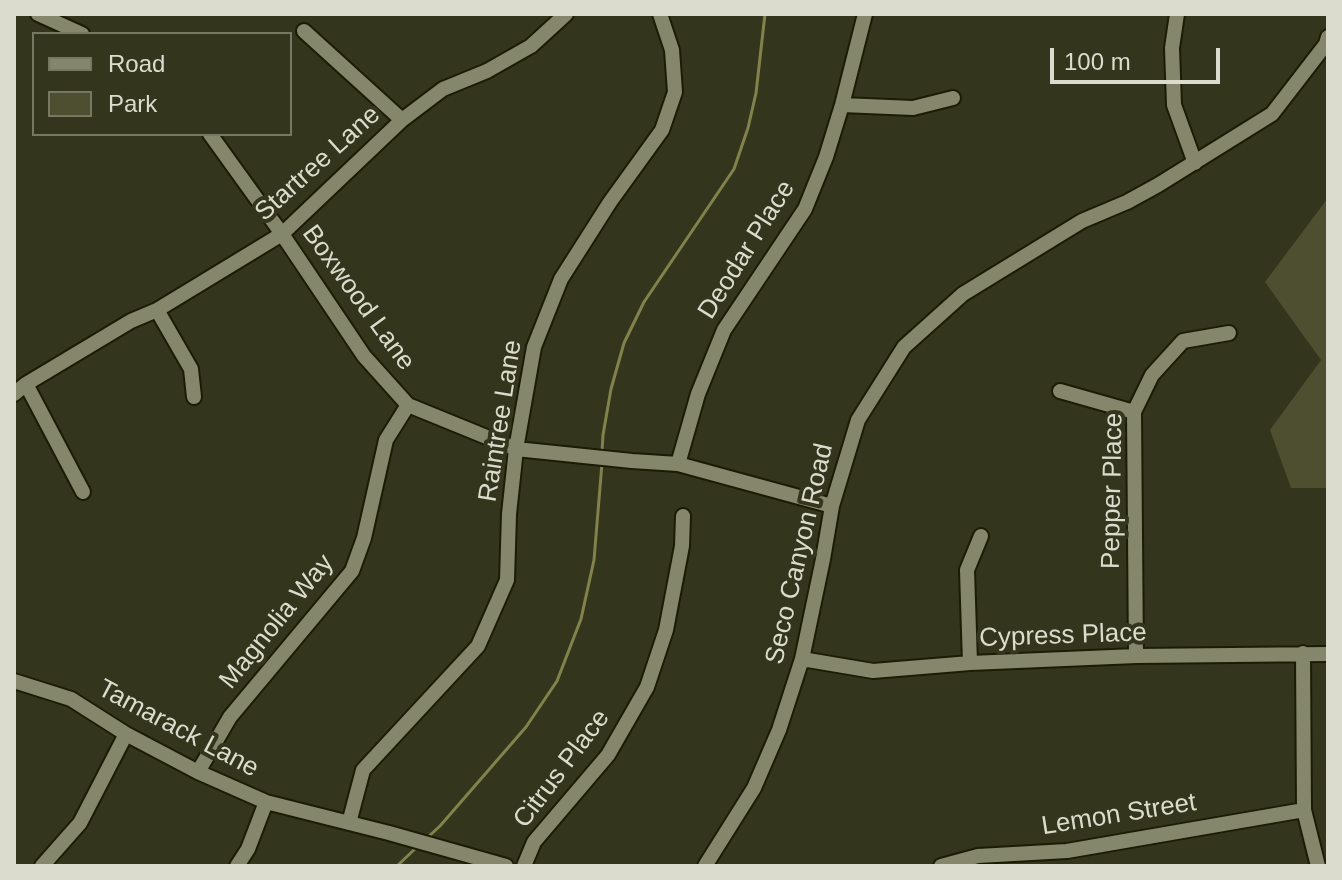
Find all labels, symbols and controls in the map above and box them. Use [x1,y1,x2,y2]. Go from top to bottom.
legend [32,32,292,136]
scale bar [1054,32,1224,82]
text: 100 m [1064,48,1131,75]
text: Road [108,50,165,77]
text: Park [108,90,157,117]
street label: Startree Lane [249,100,387,228]
street label: Deodar Place [692,175,802,325]
street label: Boxwood Lane [295,219,421,377]
street label: Raintree Lane [473,338,529,504]
street label: Pepper Place [1096,413,1130,569]
street label: Seco Canyon Road [759,441,841,667]
street label: Magnolia Way [213,549,341,695]
street label: Cypress Place [979,617,1147,655]
street label: Tamarack Lane [92,673,264,785]
street label: Citrus Place [507,704,617,834]
street label: Lemon Street [1039,787,1199,843]

